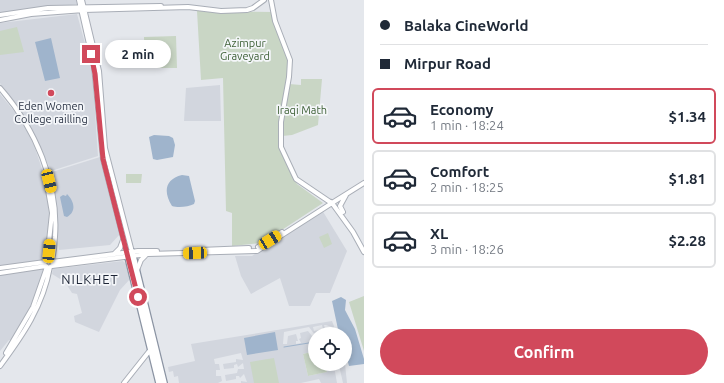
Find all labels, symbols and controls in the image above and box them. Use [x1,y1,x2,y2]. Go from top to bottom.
text: Balaka CineWorld [404,17,529,34]
park label: Azimpur Graveyard [220,37,270,62]
callout: 2 min [105,40,171,68]
route end [82,45,100,63]
text: 2 min [122,47,154,61]
text: Mirpur Road [404,55,491,72]
marker: Eden Women College railling [46,88,56,98]
icon: car [382,98,418,134]
place label: Eden Women College railling [14,100,88,125]
text: Economy [430,101,494,118]
park label: Iraqi Math [277,104,327,116]
text: $1.34 [668,108,706,125]
text: 1 min · 18:24 [430,118,504,132]
icon: car [382,160,418,196]
text: Comfort [430,163,489,180]
car [40,168,58,194]
text: $1.81 [668,170,706,187]
text: 2 min · 18:25 [430,180,504,194]
icon: car [382,222,418,258]
text: XL [430,225,448,242]
car [257,229,283,251]
text: $2.28 [668,232,706,249]
car [42,239,56,263]
text: 3 min · 18:26 [430,242,504,256]
car [183,247,207,259]
district label: NILKHET [61,272,119,286]
route start [129,288,147,306]
map controls [308,327,352,371]
button: locate [308,327,352,371]
button: Confirm [380,329,708,375]

